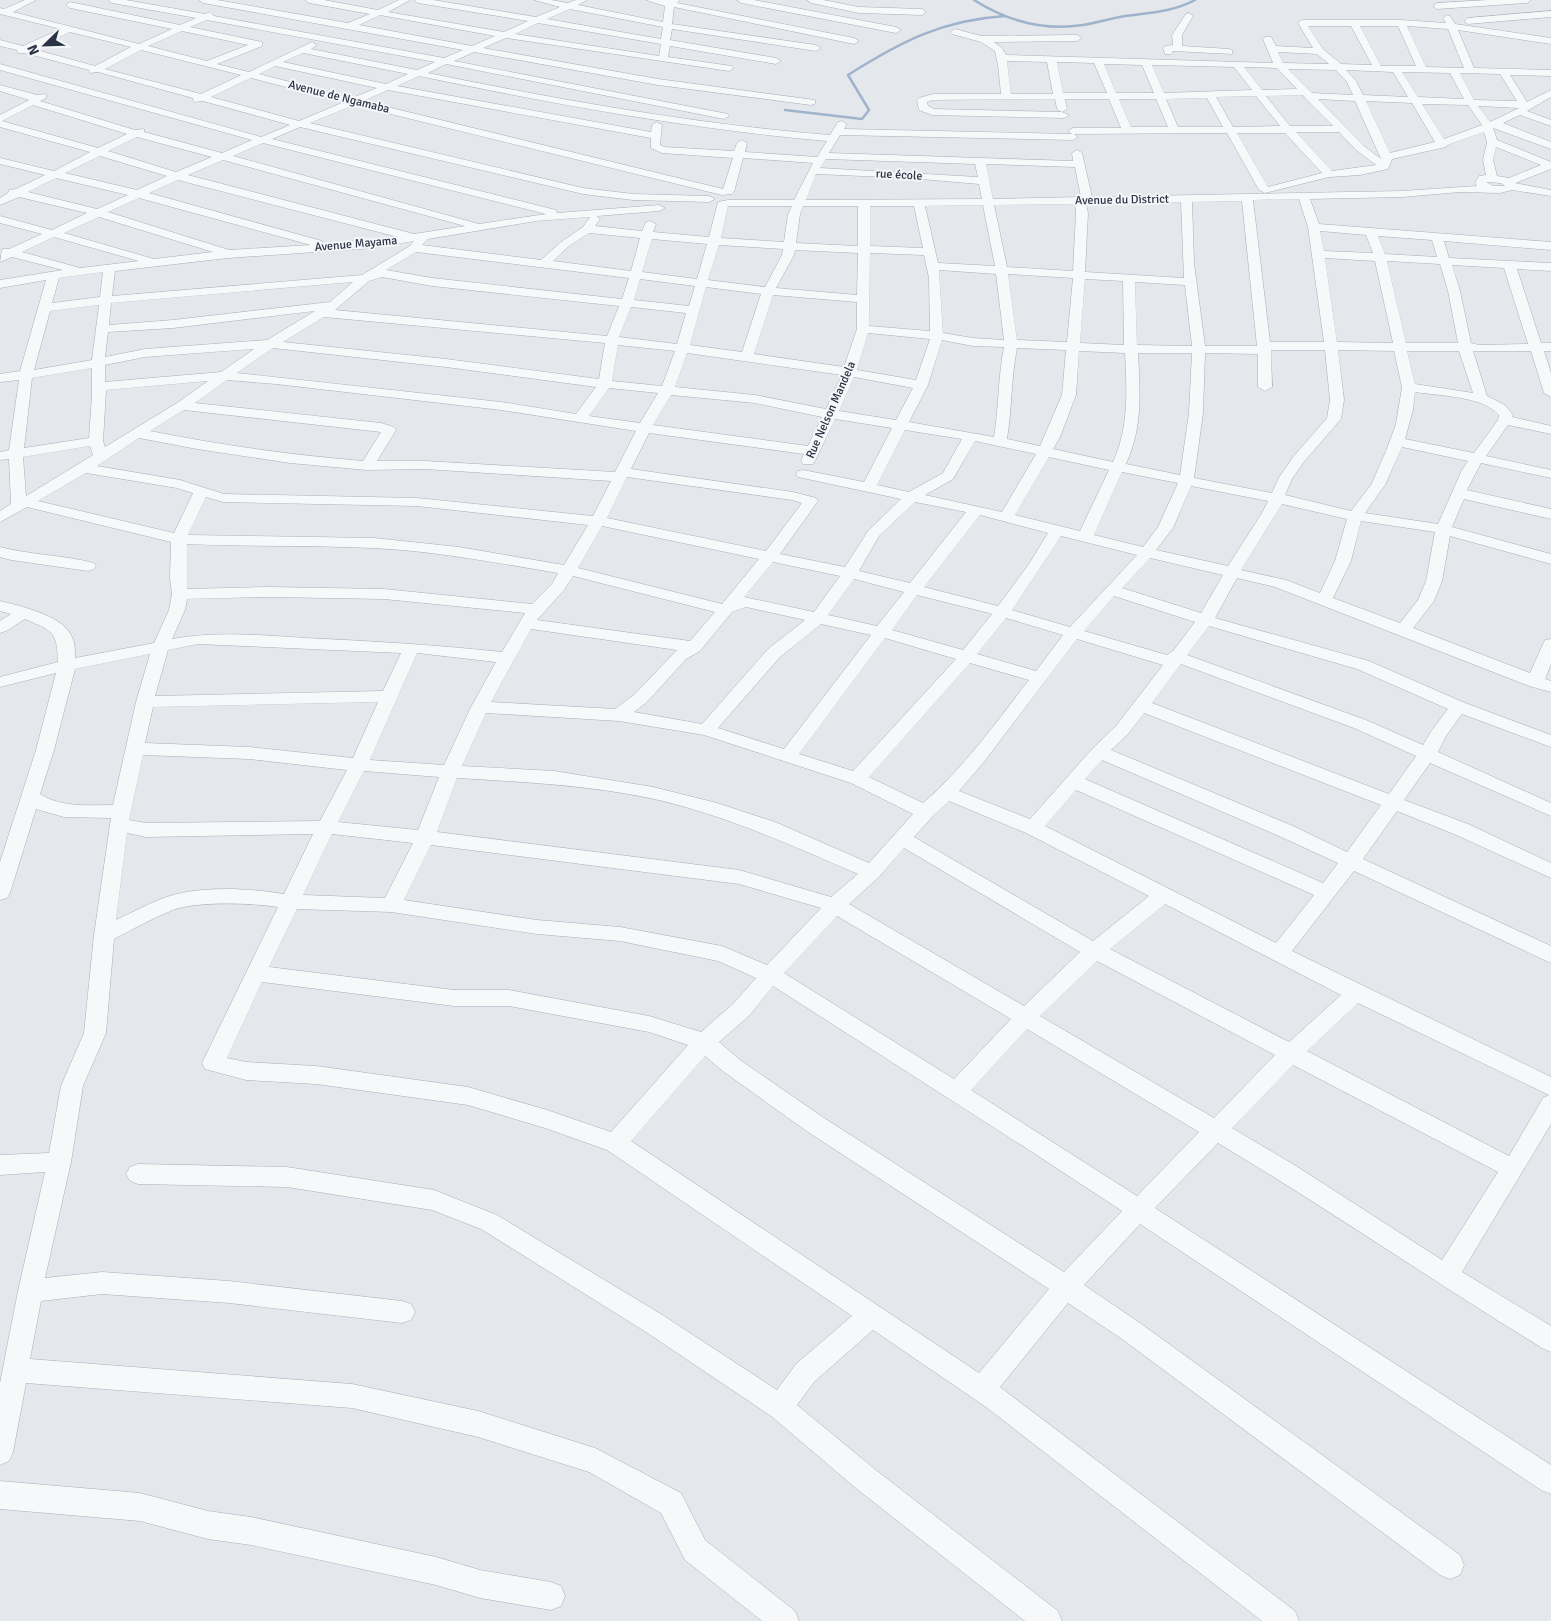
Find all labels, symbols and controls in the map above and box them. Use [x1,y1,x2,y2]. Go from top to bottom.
north arrow [20,20,70,70]
text: N [24,42,43,58]
street label: Avenue de Ngamaba [287,77,391,117]
street label: rue école [875,166,923,184]
street label: Avenue du District [1075,192,1169,208]
street label: Avenue Mayama [314,233,398,255]
street label: Rue Nelson Mandela [803,359,859,461]

